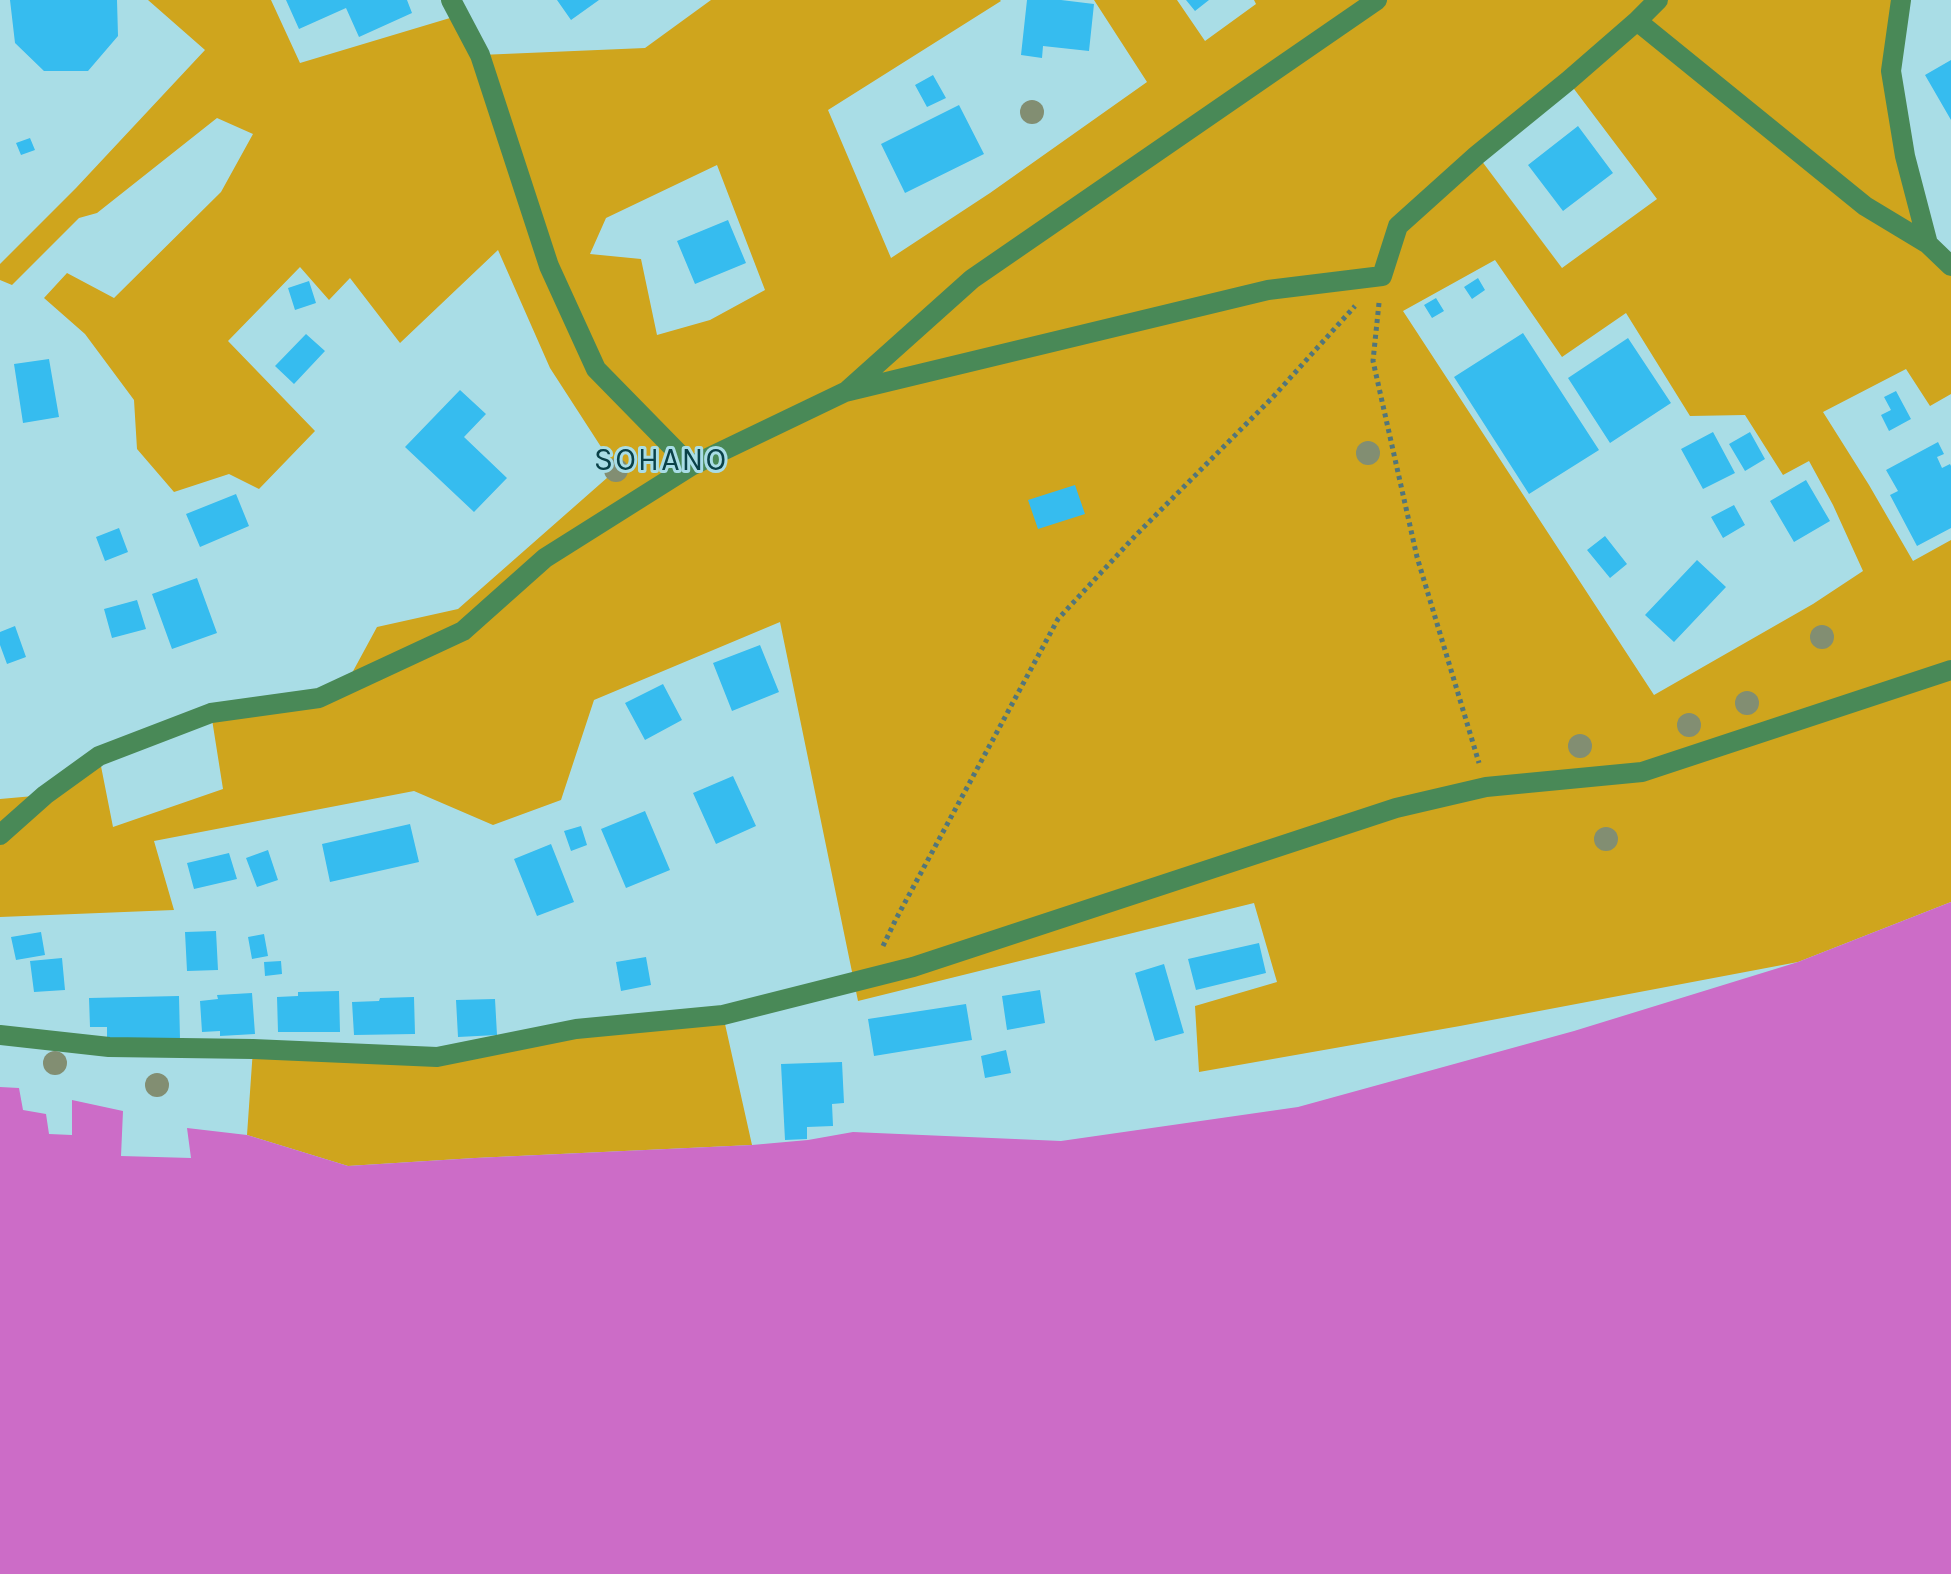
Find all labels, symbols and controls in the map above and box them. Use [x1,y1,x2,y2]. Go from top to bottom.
district label: SOHANO [594,442,728,480]

